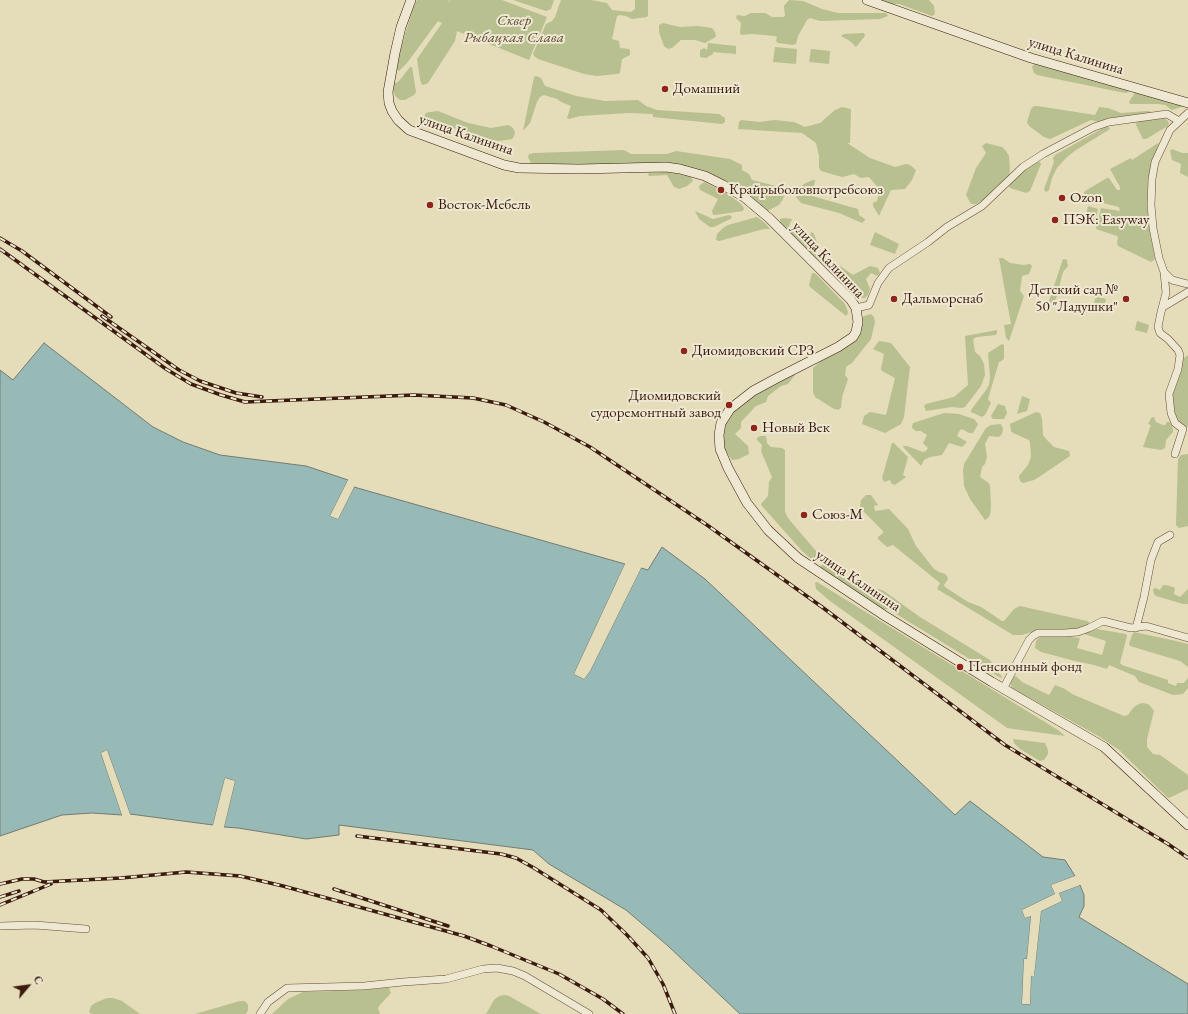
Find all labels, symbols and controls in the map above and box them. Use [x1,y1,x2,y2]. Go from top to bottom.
park label: Сквер Рыбацкая Слава [464,12,564,47]
street label: улица Калинина [1026,33,1126,79]
place label: Домашний [673,80,740,98]
marker: Домашний [660,84,670,94]
street label: улица Калинина [416,110,516,160]
place label: Крайрыболовпотребсоюз [729,181,883,199]
marker: Крайрыболовпотребсоюз [716,185,726,195]
place label: Ozon [1070,189,1102,207]
marker: Ozon [1057,193,1067,203]
place label: Восток-Мебель [438,196,530,214]
marker: Восток-Мебель [425,200,435,210]
place label: ПЭК: Easyway [1063,211,1150,229]
marker: ПЭК: Easyway [1050,215,1060,225]
street label: улица Калинина [788,218,868,302]
place label: Детский сад № 50 "Ладушки" [1029,281,1118,316]
place label: Дальморснаб [902,290,983,308]
marker: Дальморснаб [889,294,899,304]
marker: Детский сад № 50 "Ладушки" [1121,294,1131,304]
place label: Диомидовский СРЗ [692,342,814,360]
marker: Диомидовский СРЗ [679,346,689,356]
place label: Диомидовский судоремонтный завод [591,387,721,422]
marker: Диомидовский судоремонтный завод [724,400,734,410]
place label: Новый Век [762,419,830,437]
marker: Новый Век [749,423,759,433]
place label: Союз-М [812,506,863,524]
marker: Союз-М [799,510,809,520]
street label: улица Калинина [812,546,904,616]
place label: Пенсионный фонд [968,658,1082,676]
marker: Пенсионный фонд [955,662,965,672]
north arrow [8,966,48,1006]
text: С [30,973,47,987]

